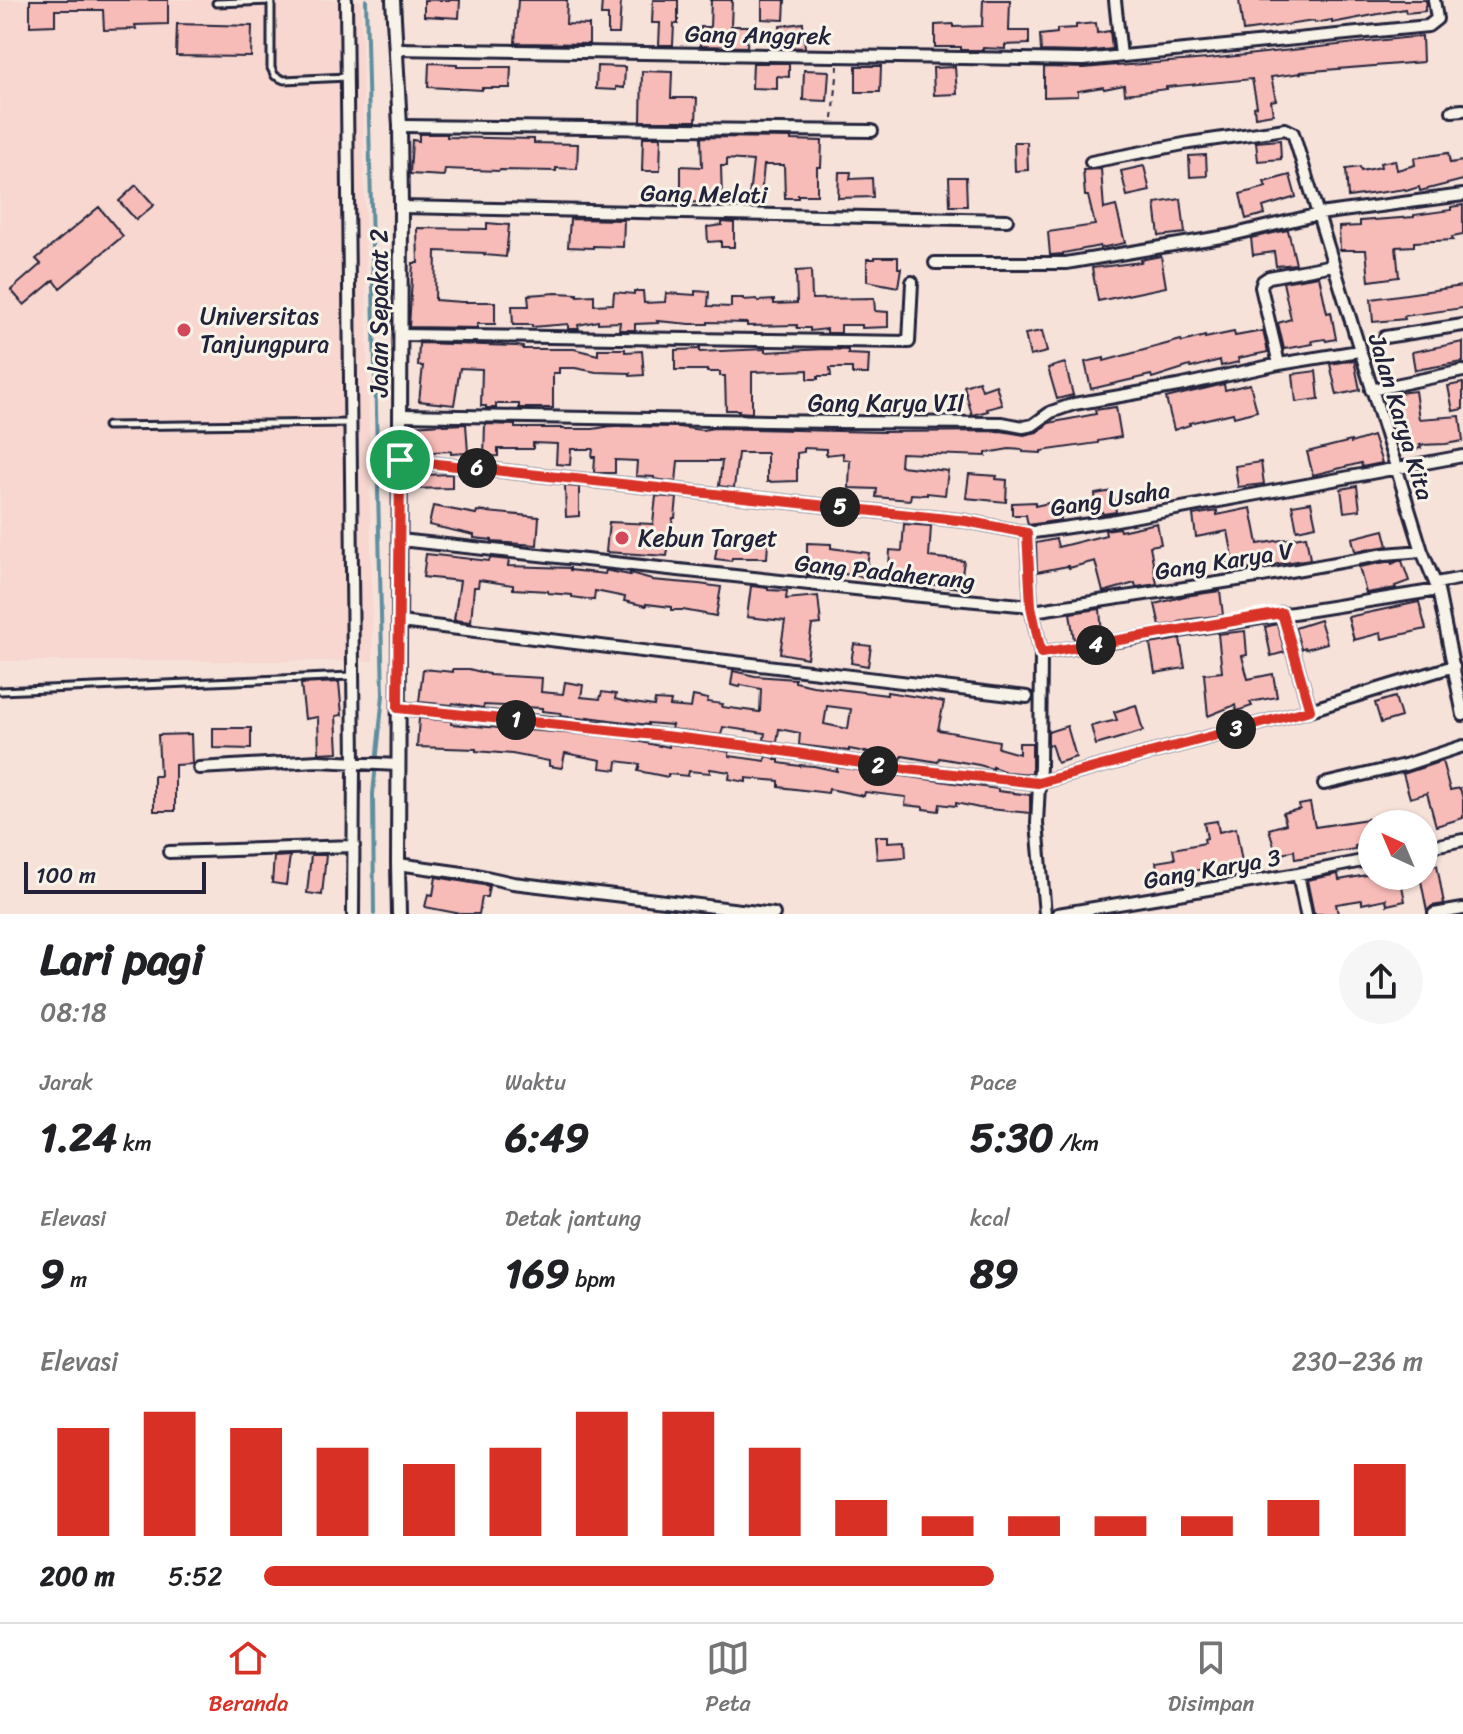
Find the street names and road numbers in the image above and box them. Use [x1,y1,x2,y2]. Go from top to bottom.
street label: Gang Anggrek [685,13,832,57]
street label: Gang Melati [640,172,769,216]
street label: Jalan Sepakat 2 [358,229,400,398]
street label: Jalan Karya Kita [1355,328,1446,505]
street label: Gang Karya VII [808,382,965,424]
street label: Gang Usaha [1047,469,1173,529]
street label: Gang Karya V [1152,529,1297,593]
street label: Gang Padaherang [793,542,977,602]
street label: Gang Karya 3 [1140,836,1284,902]

